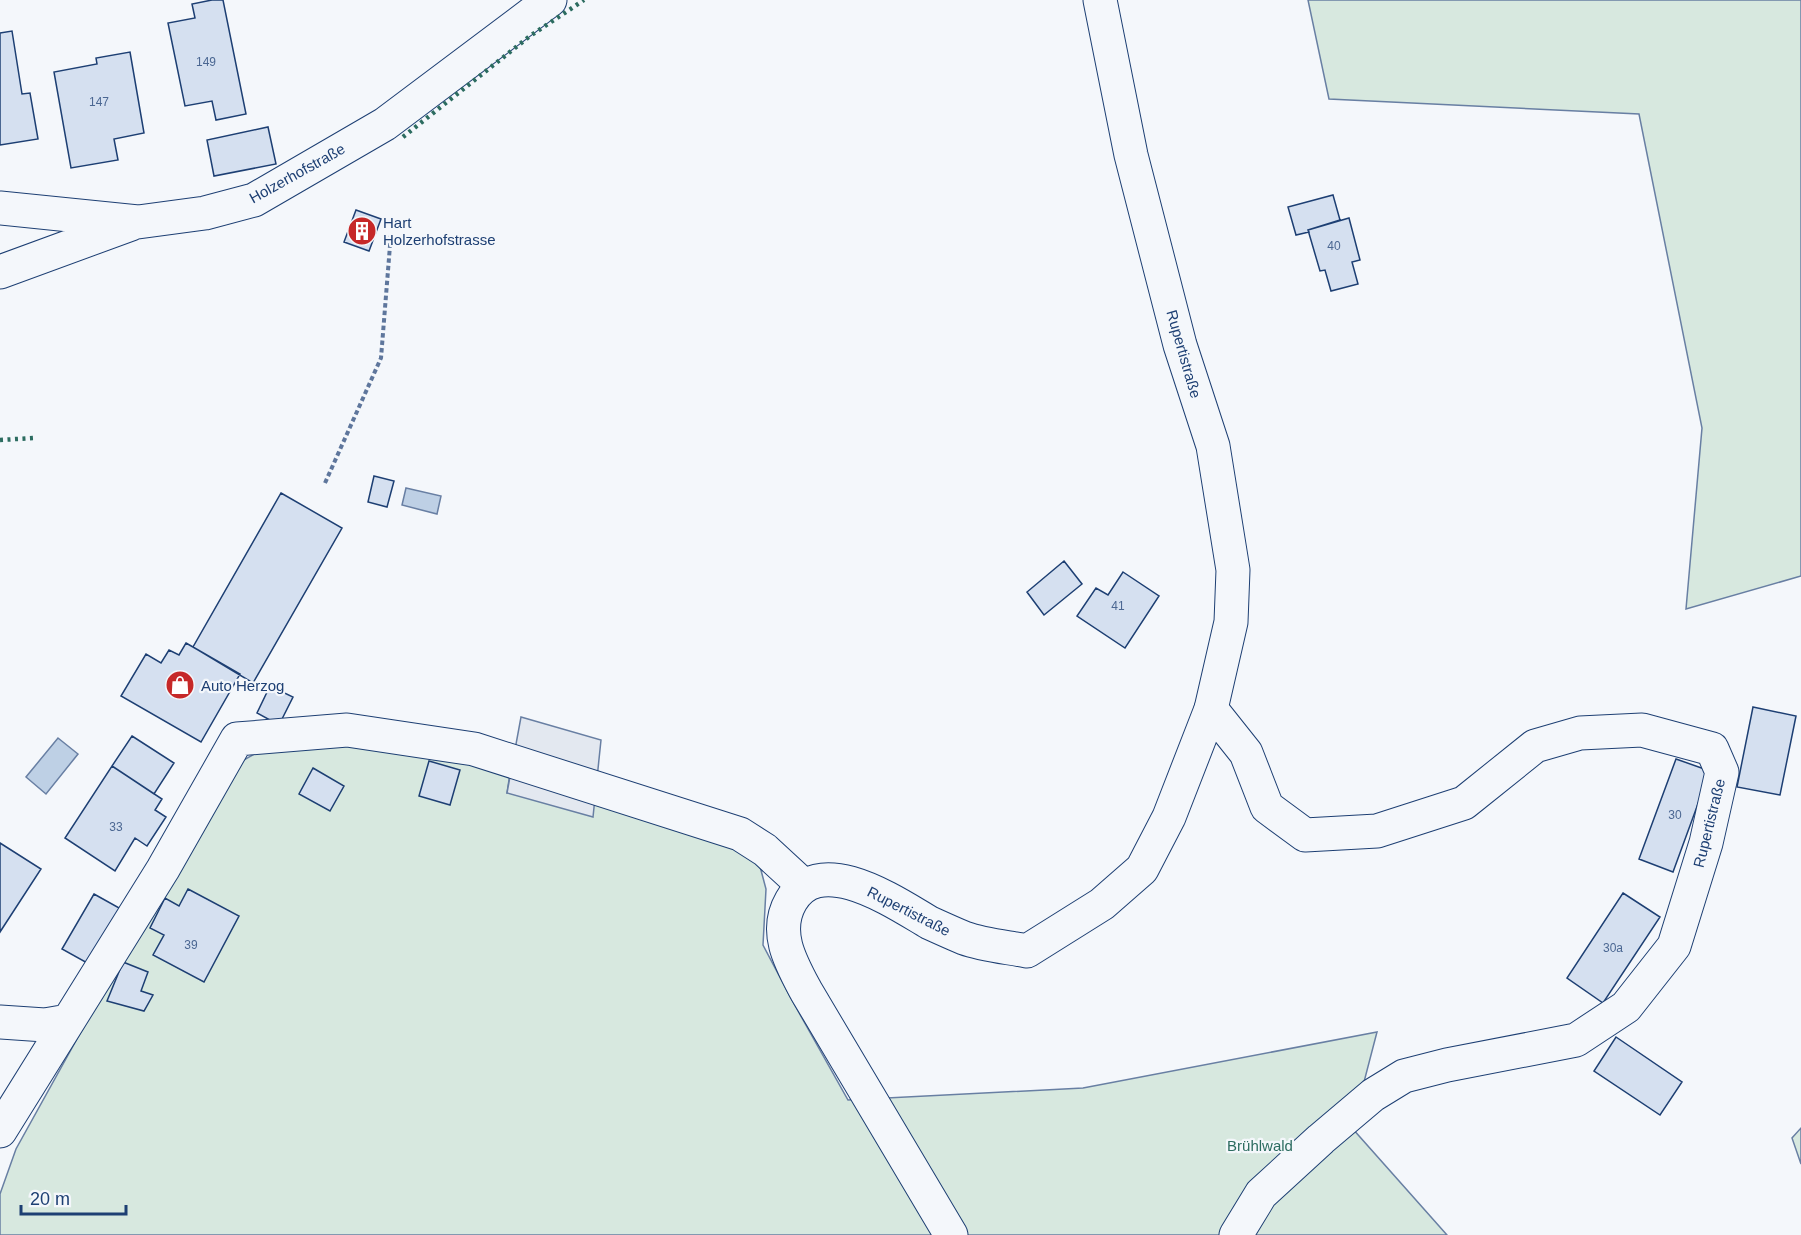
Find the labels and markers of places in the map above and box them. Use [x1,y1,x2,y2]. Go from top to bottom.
place label: Hart Holzerhofstrasse [383,214,496,248]
building icon: Hart Holzerhofstrasse [346,215,378,247]
shop icon: Auto Herzog [164,669,196,701]
place label: Auto Herzog [201,677,284,694]

